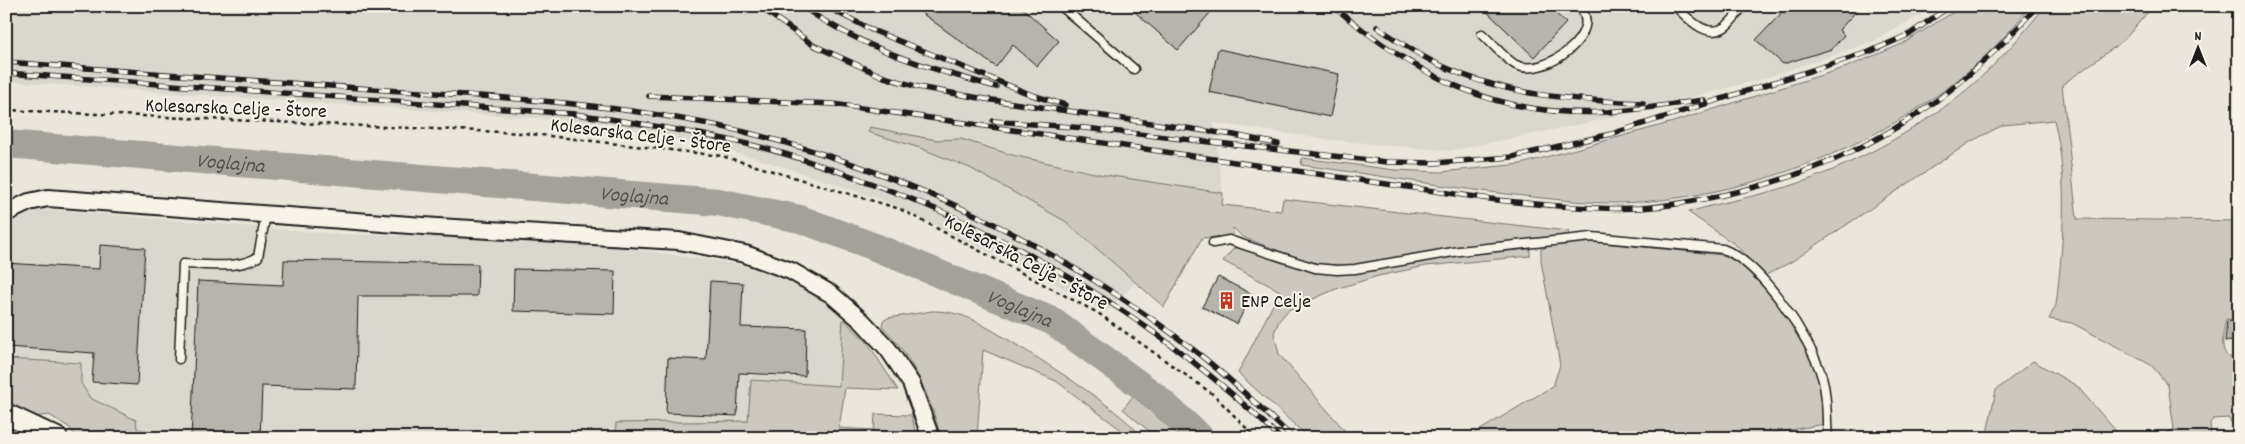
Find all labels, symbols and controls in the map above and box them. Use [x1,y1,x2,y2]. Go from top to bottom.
north arrow [2172,22,2222,72]
text: N [2195,27,2202,47]
street label: Kolesarska Celje - Štore [145,93,327,127]
street label: Kolesarska Celje - Štore [549,112,733,162]
water label: Voglajna [195,148,267,183]
water label: Voglajna [598,180,670,216]
street label: Kolesarska Celje - Štore [939,209,1113,319]
water label: Voglajna [981,283,1057,338]
place label: ENP Celje [1241,289,1311,317]
building icon: ENP Celje [1217,290,1237,310]

